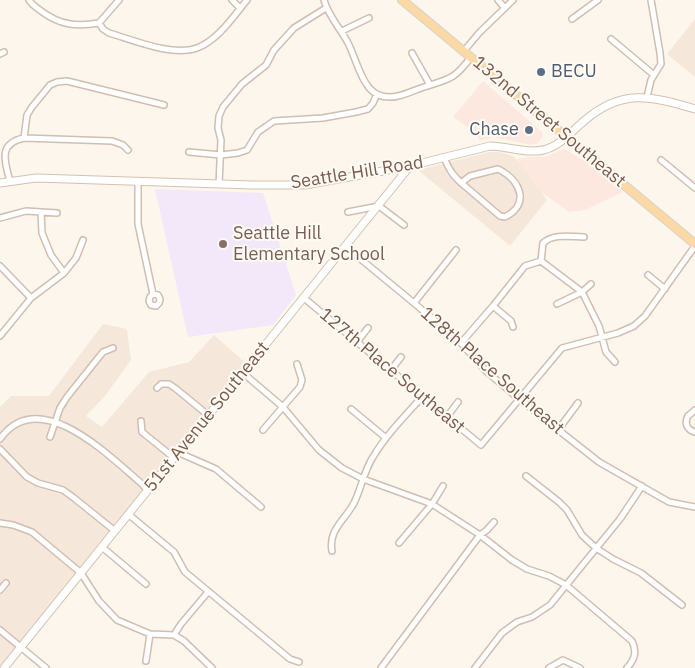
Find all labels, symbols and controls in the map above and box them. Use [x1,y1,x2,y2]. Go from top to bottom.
street label: 132nd Street Southeast [468,52,630,192]
place label: BECU [551,61,597,83]
marker: BECU [535,66,547,78]
place label: Chase [469,119,519,141]
marker: Chase [523,124,535,136]
street label: Seattle Hill Road [289,152,425,194]
place label: Seattle Hill Elementary School [233,223,385,266]
marker: Seattle Hill Elementary School [217,238,229,250]
street label: 128th Place Southeast [416,303,568,439]
street label: 127th Place Southeast [315,304,469,438]
street label: 51st Avenue Southeast [140,338,274,496]

